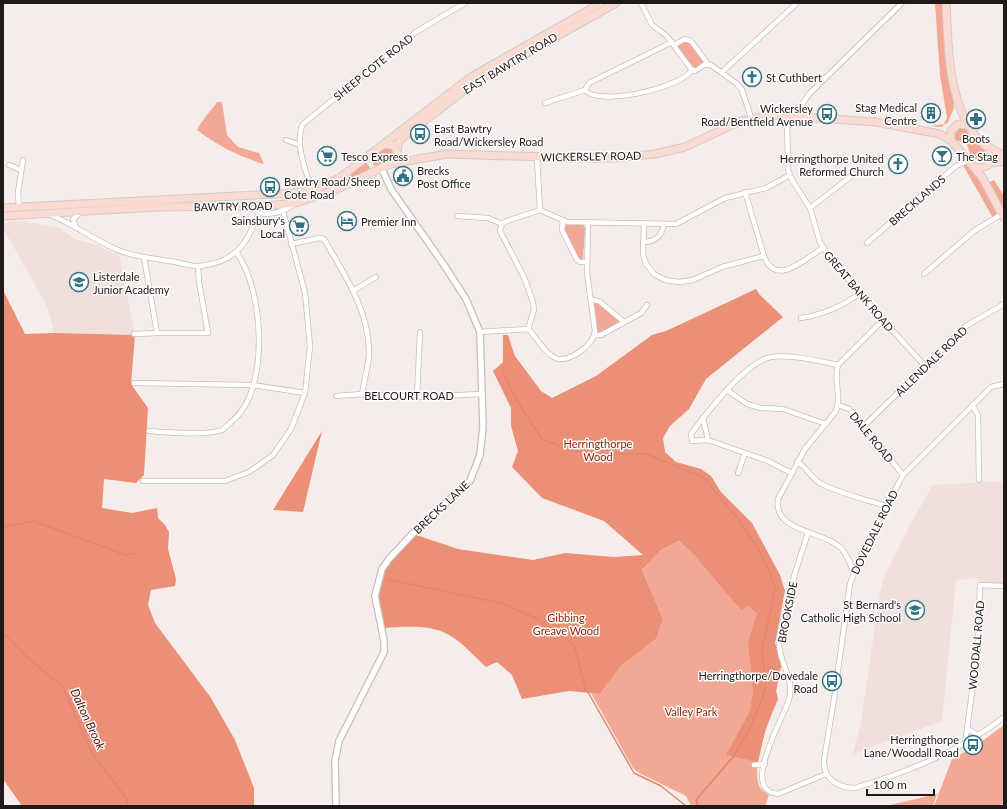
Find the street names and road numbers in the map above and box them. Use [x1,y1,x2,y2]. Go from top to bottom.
street label: EAST BAWTRY ROAD [461,30,559,96]
street label: SHEEP COTE ROAD [331,31,415,103]
street label: WICKERSLEY ROAD [540,149,642,163]
street label: BRECKLANDS [886,172,948,228]
street label: BAWTRY ROAD [193,199,273,213]
street label: GREAT BANK ROAD [822,248,896,334]
street label: ALLENDALE ROAD [892,323,970,399]
street label: BELCOURT ROAD [364,389,454,402]
street label: DALE ROAD [848,409,896,465]
street label: BRECKS LANE [410,478,472,536]
street label: DOVEDALE ROAD [848,488,900,576]
street label: BROOKSIDE [775,580,799,644]
street label: WOODALL ROAD [966,600,986,690]

